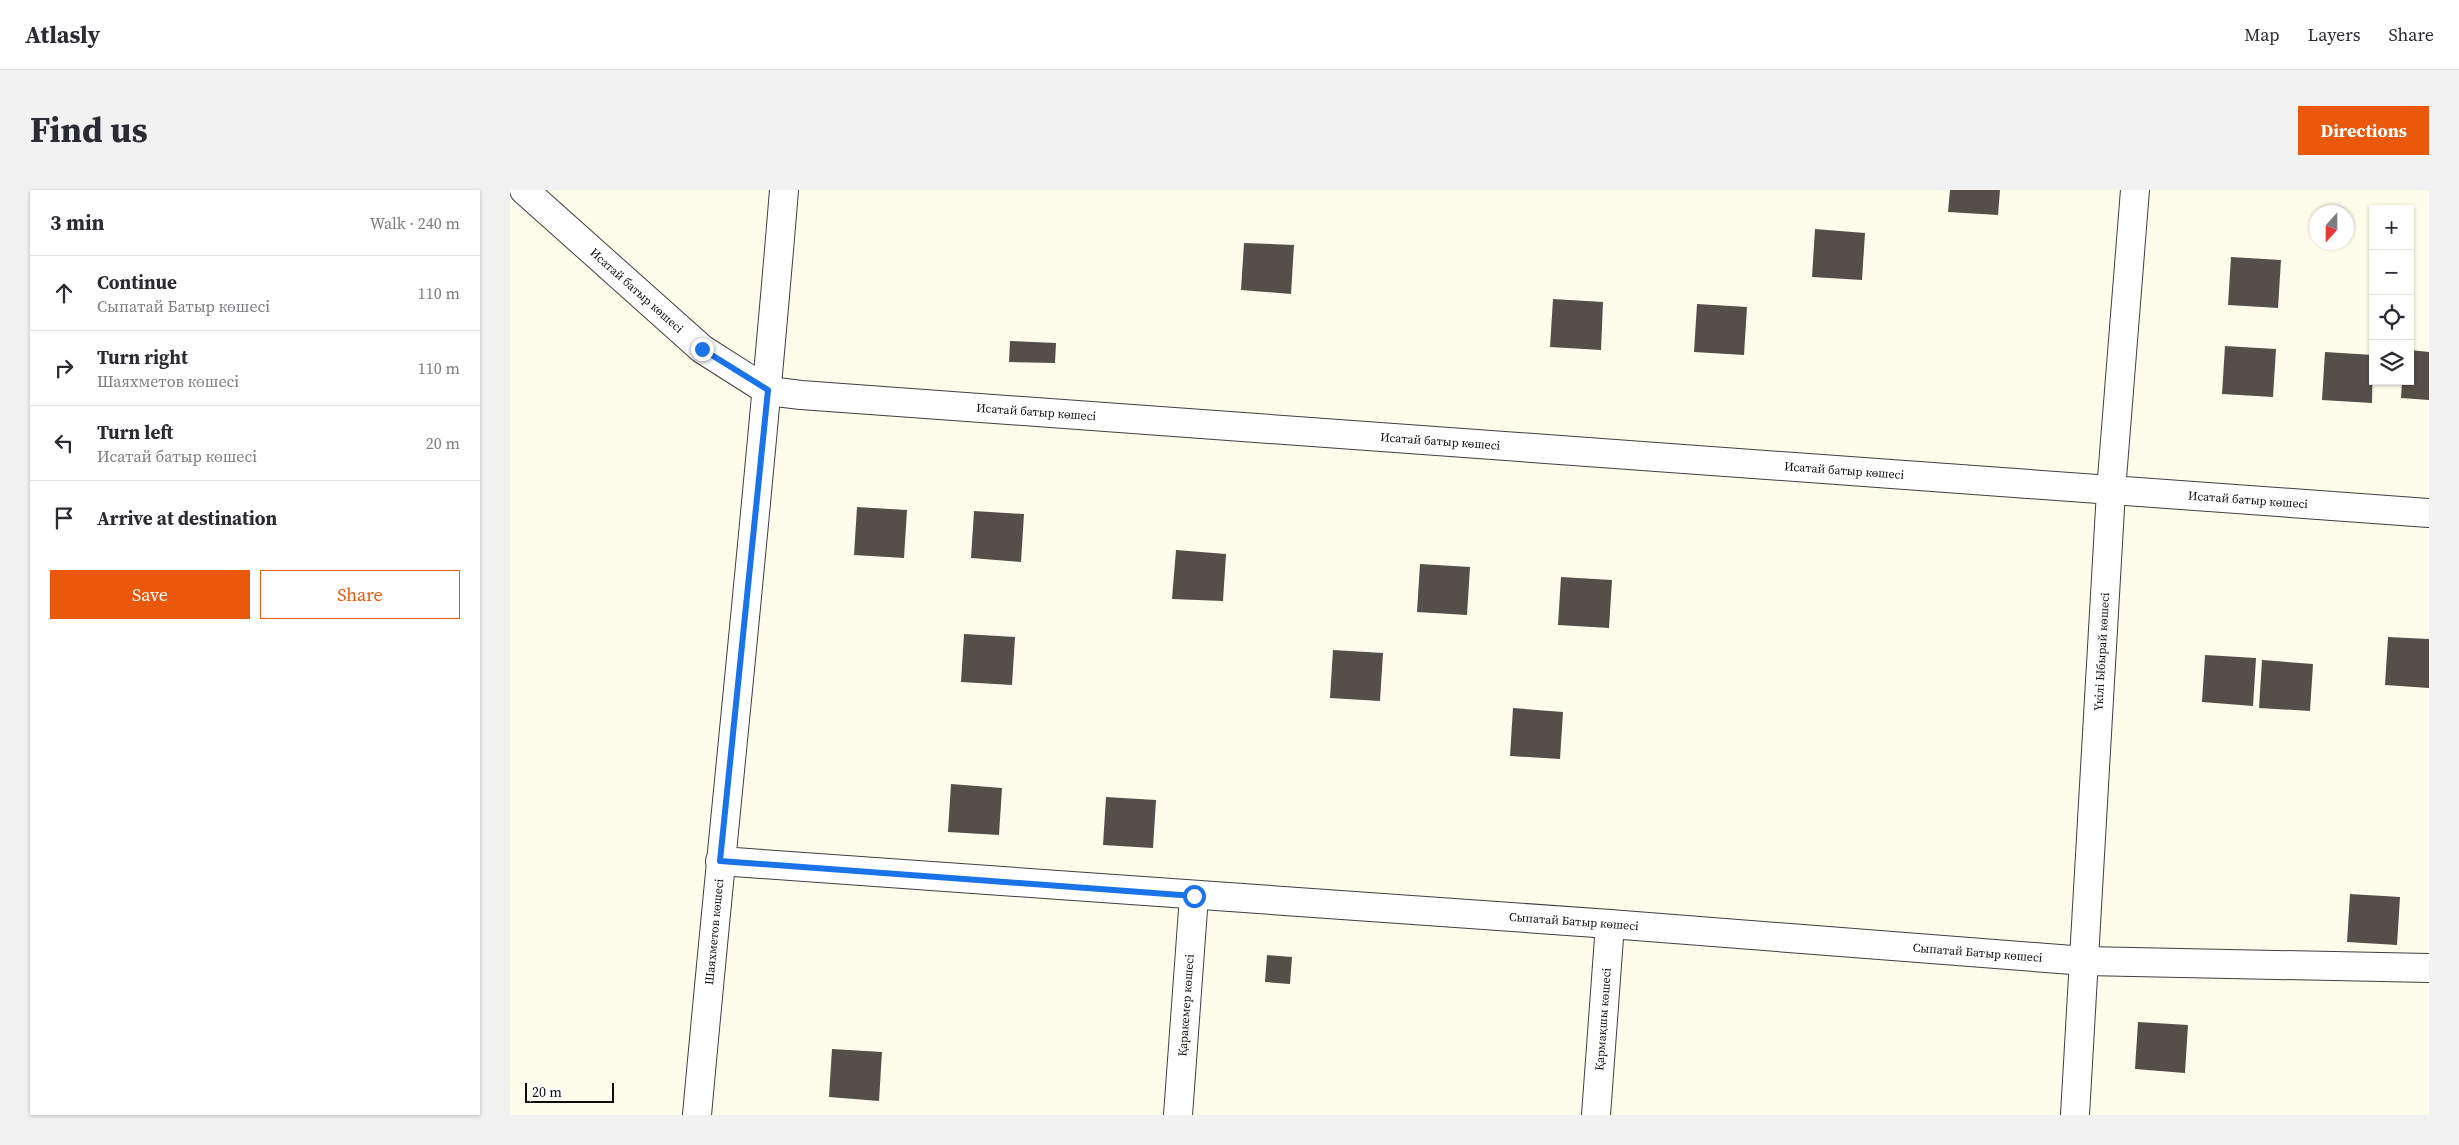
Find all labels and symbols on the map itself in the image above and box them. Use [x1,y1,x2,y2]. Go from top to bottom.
north arrow [2309,205,2354,250]
street label: Исатай батыр көшесі [586,245,687,337]
route end [691,338,714,361]
street label: Исатай батыр көшесі [976,400,1097,424]
street label: Исатай батыр көшесі [1380,429,1501,454]
street label: Исатай батыр көшесі [1784,458,1905,483]
street label: Исатай батыр көшесі [2188,488,2309,512]
street label: Үкілі Ыбырай көшесі [2090,592,2113,712]
street label: Шаяхметов көшесі [701,878,727,986]
route start [1183,885,1206,908]
street label: Сыпатай Батыр көшесі [1508,909,1640,934]
street label: Сыпатай Батыр көшесі [1912,940,2043,966]
street label: Қаракемер көшесі [1174,953,1198,1057]
street label: Қармақшы көшесі [1591,967,1615,1071]
scale bar [525,1080,614,1103]

